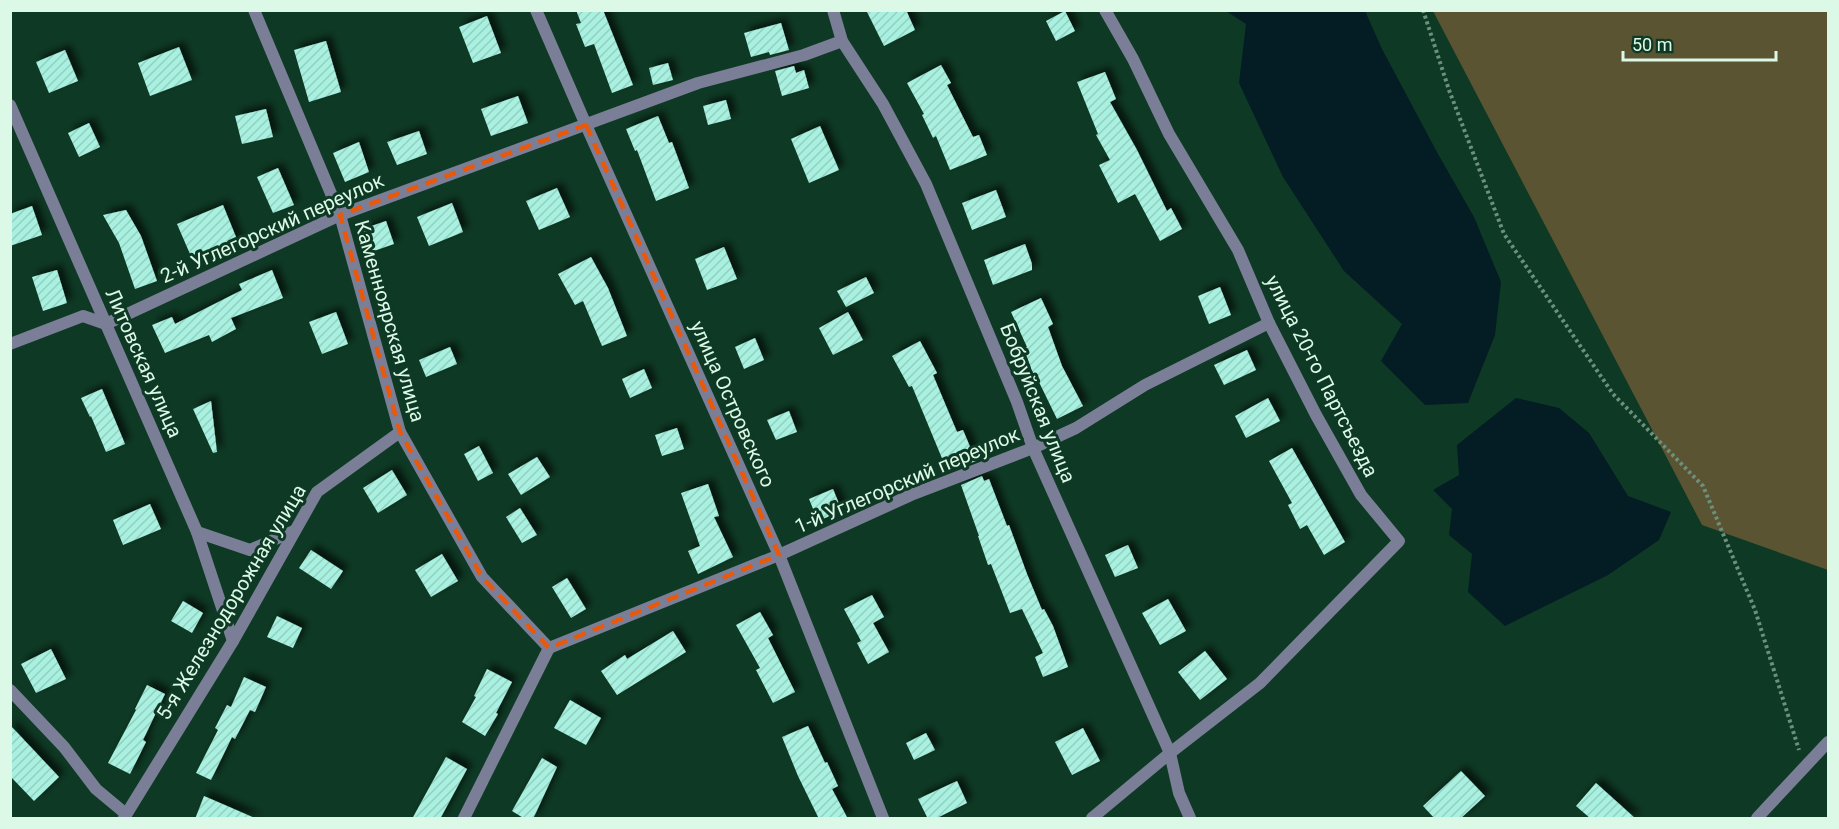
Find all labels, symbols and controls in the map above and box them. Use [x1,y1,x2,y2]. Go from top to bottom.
scale bar [1623,24,1776,62]
text: 50 m [1632,34,1672,55]
street label: 2-й Углегорский переулок [157,168,388,288]
street label: Каменноярская улица [350,217,430,425]
street label: улица 20-го Партсъезда [1261,271,1383,481]
street label: Литовская улица [100,285,188,441]
street label: улица Островского [685,317,781,491]
street label: Бобруйская улица [995,320,1081,486]
street label: 1-й Углегорский переулок [791,422,1023,538]
street label: 5-я Железнодорожная улица [151,480,311,724]

